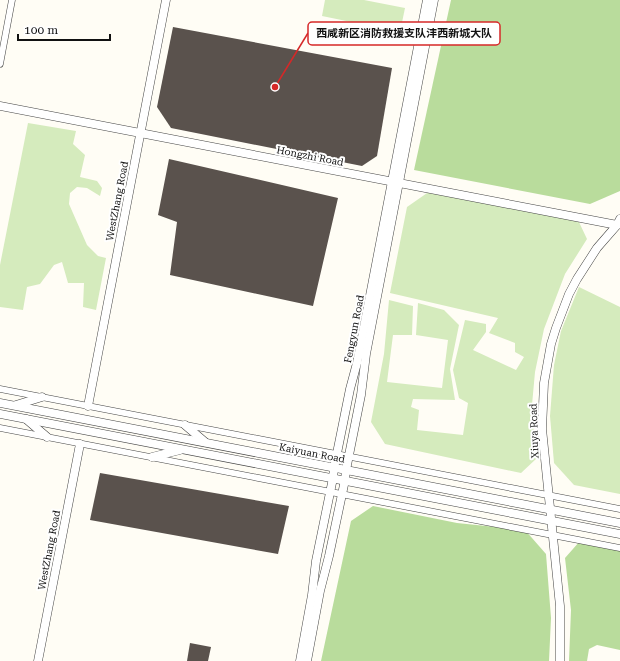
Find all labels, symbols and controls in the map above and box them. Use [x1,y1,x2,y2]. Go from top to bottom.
scale bar [18,16,110,42]
callout: 西咸新区消防救援支队沣西新城大队 [308,22,500,45]
text: 100 m [24,23,58,37]
text: 西咸新区消防救援支队沣西新城大队 [316,27,492,40]
street label: Hongzhi Road [276,144,345,168]
street label: WestZhang Road [104,160,130,242]
street label: Fengyun Road [342,293,366,364]
street label: Xiuya Road [528,403,540,459]
street label: Kaiyuan Road [278,441,346,465]
street label: WestZhang Road [36,509,62,591]

